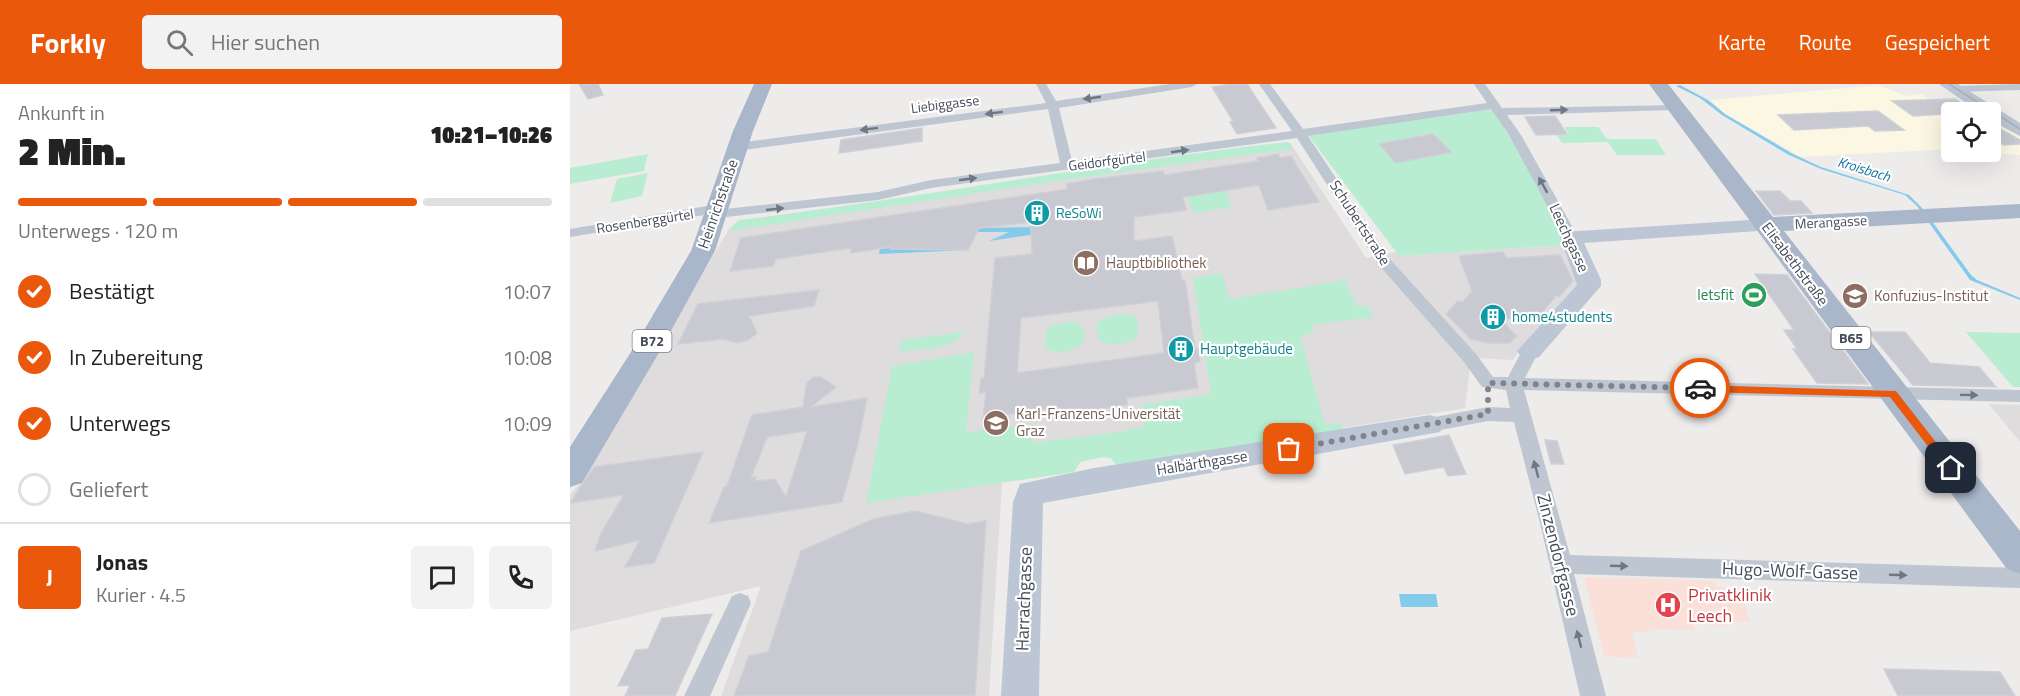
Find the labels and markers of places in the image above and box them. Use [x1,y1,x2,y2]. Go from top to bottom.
building icon: ReSoWi [1022,198,1052,228]
place label: ReSoWi [1056,202,1102,223]
library icon: Hauptbibliothek [1071,248,1101,278]
place label: Hauptbibliothek [1106,251,1207,274]
sports icon: letsfit [1739,280,1769,310]
school or university icon: Konfuzius-Institut [1840,281,1870,311]
place label: letsfit [1697,283,1735,306]
place label: Konfuzius-Institut [1874,284,1989,307]
building icon: home4students [1478,302,1508,332]
place label: home4students [1512,305,1612,328]
building icon: Hauptgebäude [1166,334,1196,364]
place label: Hauptgebäude [1200,337,1293,360]
place label: Karl-Franzens-Universität Graz [1016,402,1181,442]
school or university icon: Karl-Franzens-Universität Graz [981,408,1011,438]
pin [1263,423,1314,474]
pin [1925,442,1976,493]
place label: Privatklinik Leech [1688,581,1772,629]
hospital icon: Privatklinik Leech [1653,590,1683,620]

